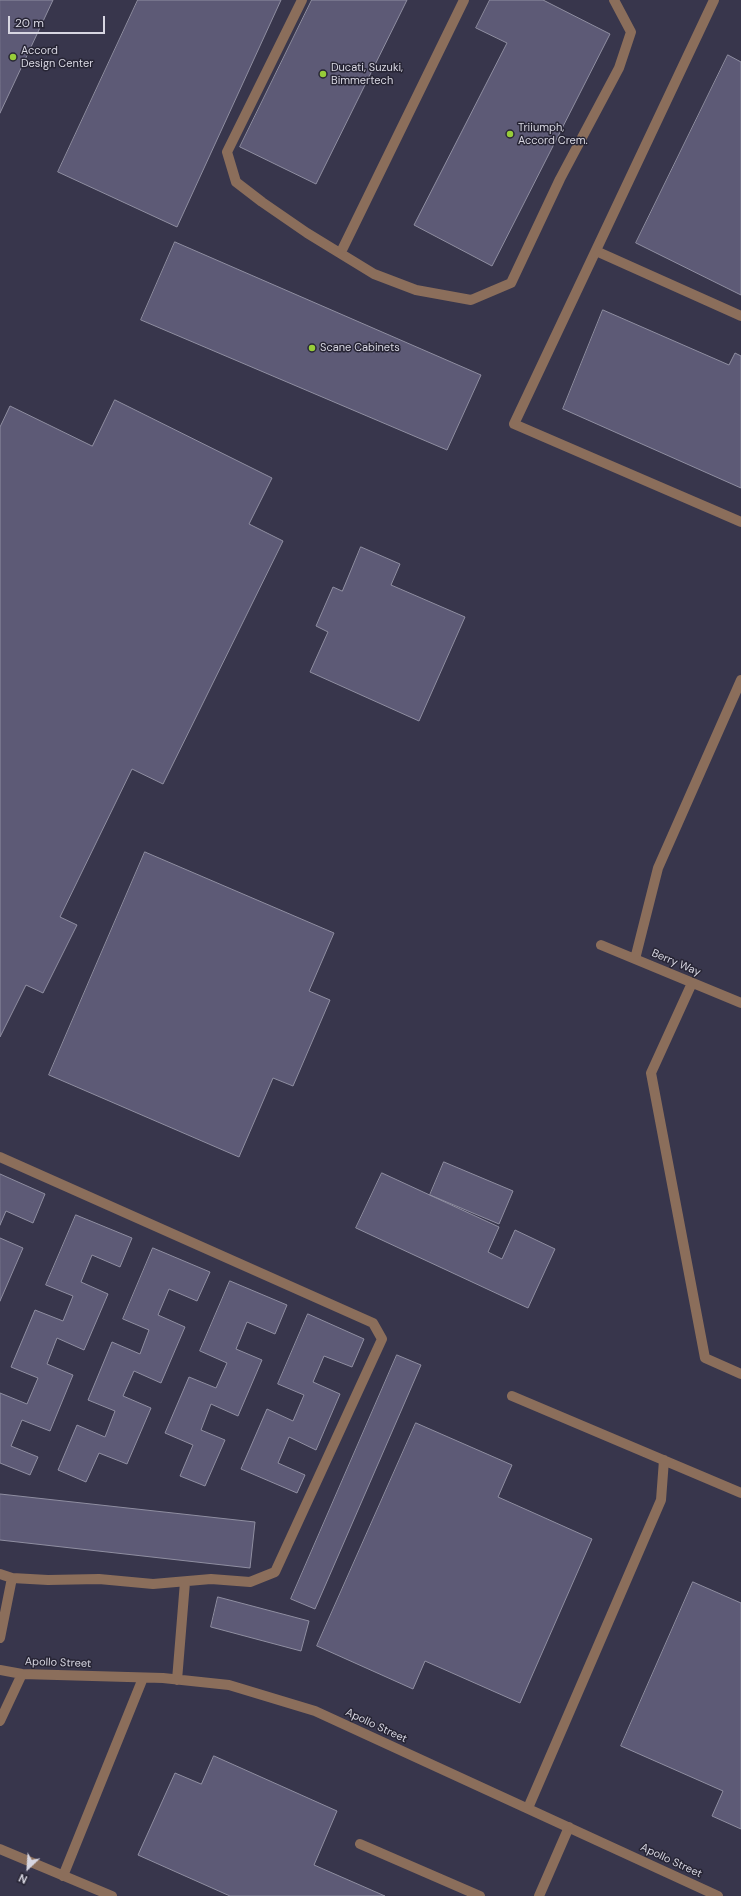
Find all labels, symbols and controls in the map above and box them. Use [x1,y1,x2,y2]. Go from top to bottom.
scale bar [10,8,107,34]
text: 20 m [15,15,44,31]
place label: Accord Design Center [21,44,93,70]
marker: Accord Design Center [8,52,18,62]
place label: Ducati, Suzuki, Bimmertech [331,61,403,87]
marker: Ducati, Suzuki, Bimmertech [318,69,328,79]
place label: Triiumph, Accord Crem. [518,121,588,147]
marker: Triiumph, Accord Crem. [505,129,515,139]
place label: Scane Cabinets [320,341,400,355]
marker: Scane Cabinets [307,343,317,353]
street label: Berry Way [649,947,703,979]
street label: Apollo Street [25,1655,91,1671]
street label: Apollo Street [343,1706,409,1746]
street label: Apollo Street [638,1841,704,1881]
north arrow [8,1848,48,1888]
text: N [16,1871,30,1887]

